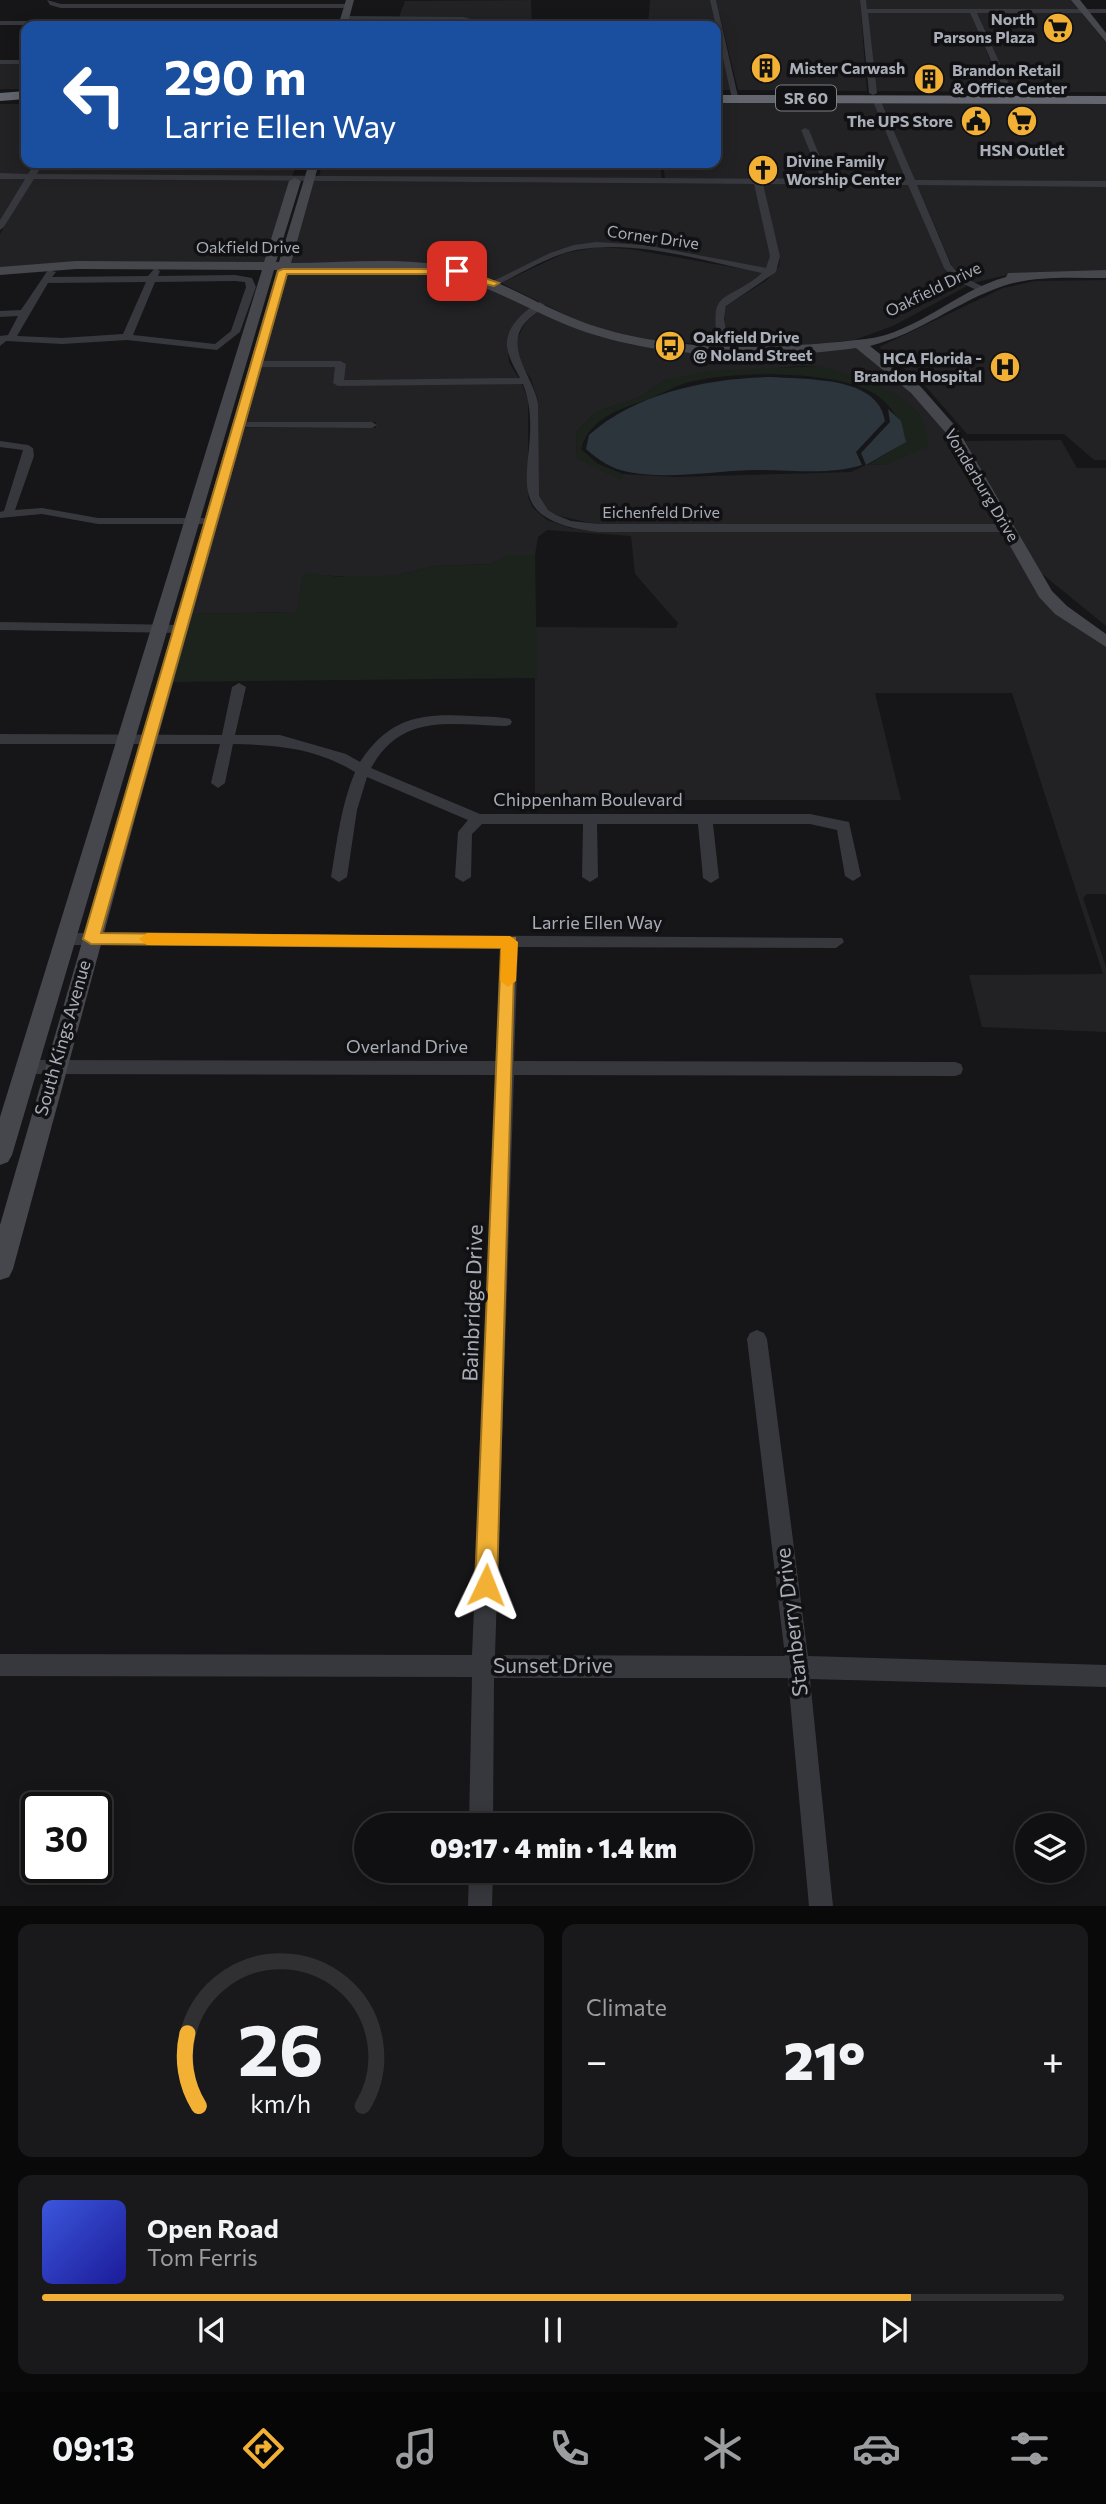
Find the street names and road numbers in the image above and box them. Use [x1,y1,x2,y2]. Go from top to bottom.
road number: SR 60 [776,86,836,110]
street label: Corner Drive [606,221,700,252]
street label: Oakfield Drive [196,237,300,256]
street label: Oakfield Drive [882,257,984,320]
street label: Vonderburg Drive [941,425,1023,544]
street label: Eichenfeld Drive [602,502,720,521]
street label: Chippenham Boulevard [493,788,683,810]
street label: Larrie Ellen Way [532,911,662,933]
street label: South Kings Avenue [29,957,95,1118]
street label: Overland Drive [346,1035,468,1057]
street label: Bainbridge Drive [456,1224,487,1382]
street label: Stanberry Drive [769,1546,812,1698]
street label: Sunset Drive [493,1652,613,1677]

